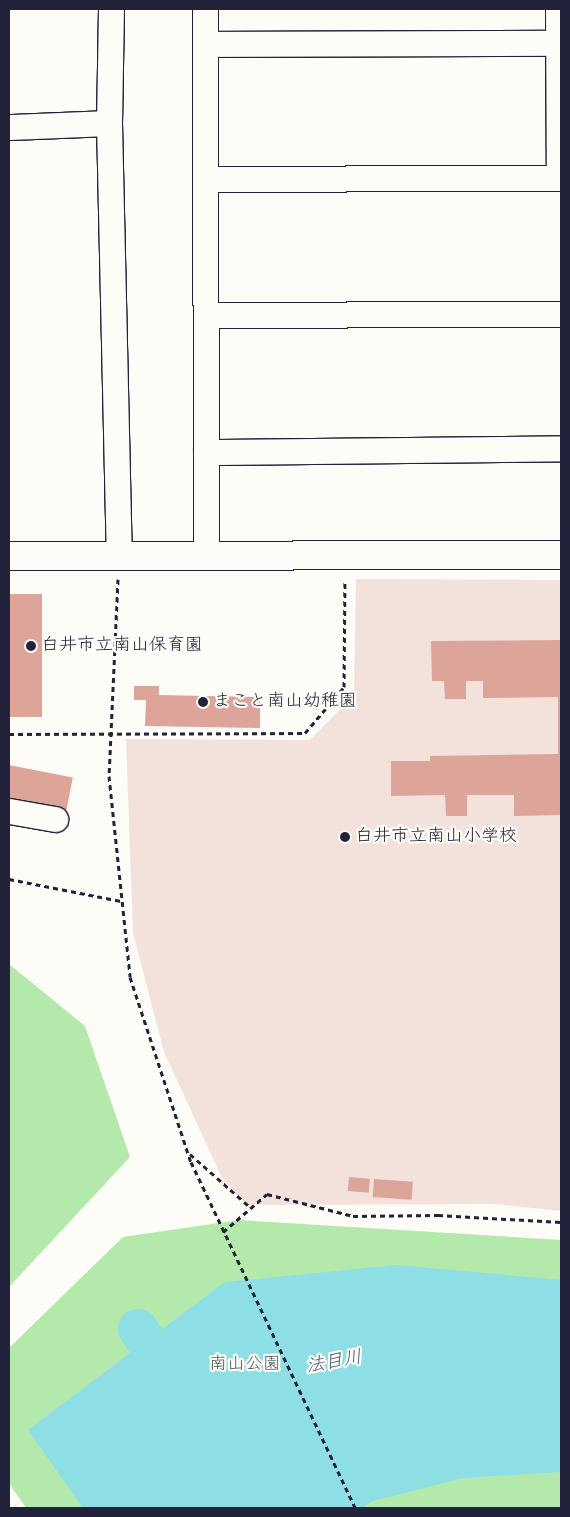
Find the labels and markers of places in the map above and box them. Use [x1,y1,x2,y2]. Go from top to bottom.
place label: 白井市立南山保育園 [41,635,203,657]
marker: 白井市立南山保育園 [25,640,37,652]
place label: まこと南山幼稚園 [213,691,357,713]
marker: まこと南山幼稚園 [197,696,209,708]
place label: 白井市立南山小学校 [355,826,517,848]
marker: 白井市立南山小学校 [339,831,351,843]

